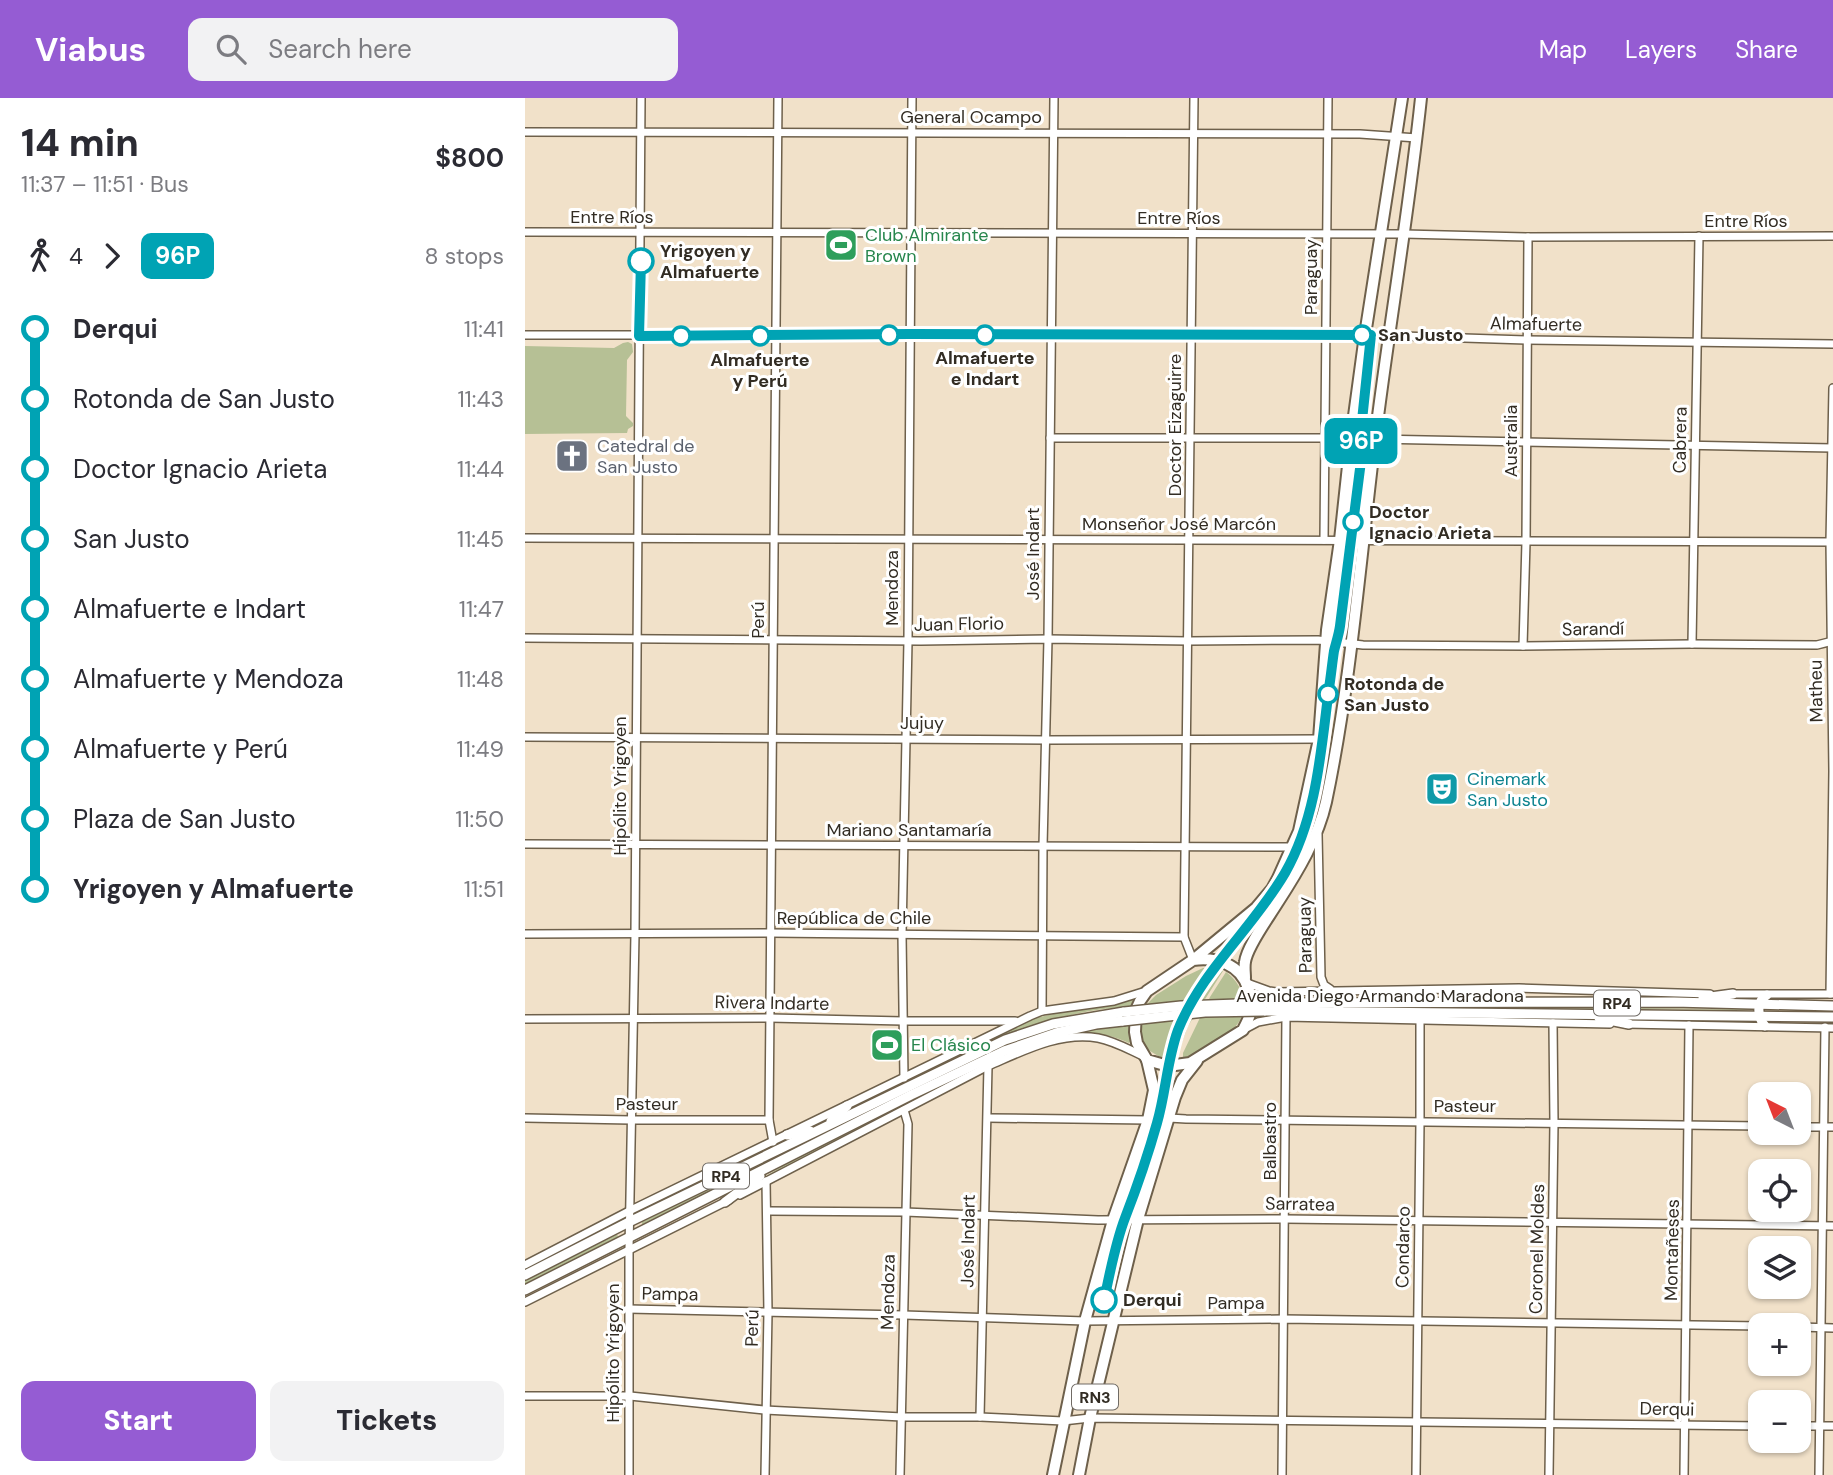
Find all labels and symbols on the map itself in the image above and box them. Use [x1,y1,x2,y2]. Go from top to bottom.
street label: General Ocampo [900,105,1042,129]
street label: Entre Ríos [570,205,654,229]
street label: Entre Ríos [1137,206,1221,230]
street label: Entre Ríos [1704,209,1788,233]
place label: Club Almirante Brown [865,223,988,268]
sports icon: Club Almirante Brown [822,226,860,264]
place label: Yrigoyen y Almafuerte [660,239,760,284]
street label: Paraguay [1299,239,1323,315]
marker: Yrigoyen y Almafuerte [628,248,654,274]
street label: Almafuerte [1490,311,1582,337]
place label: San Justo [1378,323,1463,347]
unlabelled marker [879,325,899,345]
marker: Almafuerte e Indart [975,325,995,345]
marker: San Justo [1352,325,1372,345]
unlabelled marker [671,326,691,346]
marker: Almafuerte y Perú [750,326,770,346]
place label: Almafuerte e Indart [935,346,1035,391]
place label: Almafuerte y Perú [710,348,810,393]
street label: Doctor Eizaguirre [1163,354,1187,496]
street label: Australia [1499,405,1523,477]
street label: Cabrera [1667,406,1693,474]
line badge: 96P [1321,418,1401,464]
place label: Catedral de San Justo [597,434,695,479]
church icon: Catedral de San Justo [553,437,591,475]
place label: Doctor Ignacio Arieta [1369,500,1491,545]
street label: José Indart [1021,507,1045,601]
street label: Monseñor José Marcón [1082,512,1276,536]
marker: Doctor Ignacio Arieta [1343,512,1363,532]
street label: Mendoza [880,550,904,626]
street label: Perú [746,601,770,639]
street label: Juan Florio [914,611,1004,637]
street label: Sarandí [1562,616,1624,642]
street label: Matheu [1803,659,1829,723]
place label: Rotonda de San Justo [1344,672,1444,717]
marker: Rotonda de San Justo [1318,684,1338,704]
street label: Jujuy [900,711,944,735]
street label: Hipólito Yrigoyen [608,716,632,856]
place label: Cinemark San Justo [1467,767,1548,812]
theatre icon: Cinemark San Justo [1423,770,1461,808]
street label: Mariano Santamaría [826,818,992,842]
street label: Paraguay [1292,897,1318,973]
street label: República de Chile [777,906,931,930]
street label: Avenida Diego Armando Maradona [1236,984,1524,1008]
street label: Rivera Indarte [714,990,830,1016]
road number: RP4 [1594,990,1640,1015]
sports icon: El Clásico [868,1026,906,1064]
place label: El Clásico [911,1033,991,1057]
north arrow [1748,1082,1811,1144]
street label: Pasteur [616,1092,679,1116]
street label: Pasteur [1434,1094,1497,1118]
street label: Balbastro [1258,1102,1282,1180]
road number: RP4 [703,1164,749,1188]
street label: Coronel Moldes [1524,1184,1550,1314]
street label: Sarratea [1265,1191,1335,1217]
street label: José Indart [955,1194,981,1288]
street label: Montañeses [1659,1199,1685,1301]
street label: Condarco [1390,1206,1416,1288]
street label: Mendoza [875,1254,901,1330]
street label: Pampa [641,1282,699,1306]
street label: Hipólito Yrigoyen [601,1283,625,1423]
marker: Derqui [1091,1287,1117,1313]
place label: Derqui [1123,1288,1182,1312]
street label: Pampa [1208,1291,1264,1315]
street label: Perú [740,1309,764,1347]
road number: RN3 [1072,1385,1118,1410]
street label: Derqui [1639,1397,1695,1421]

